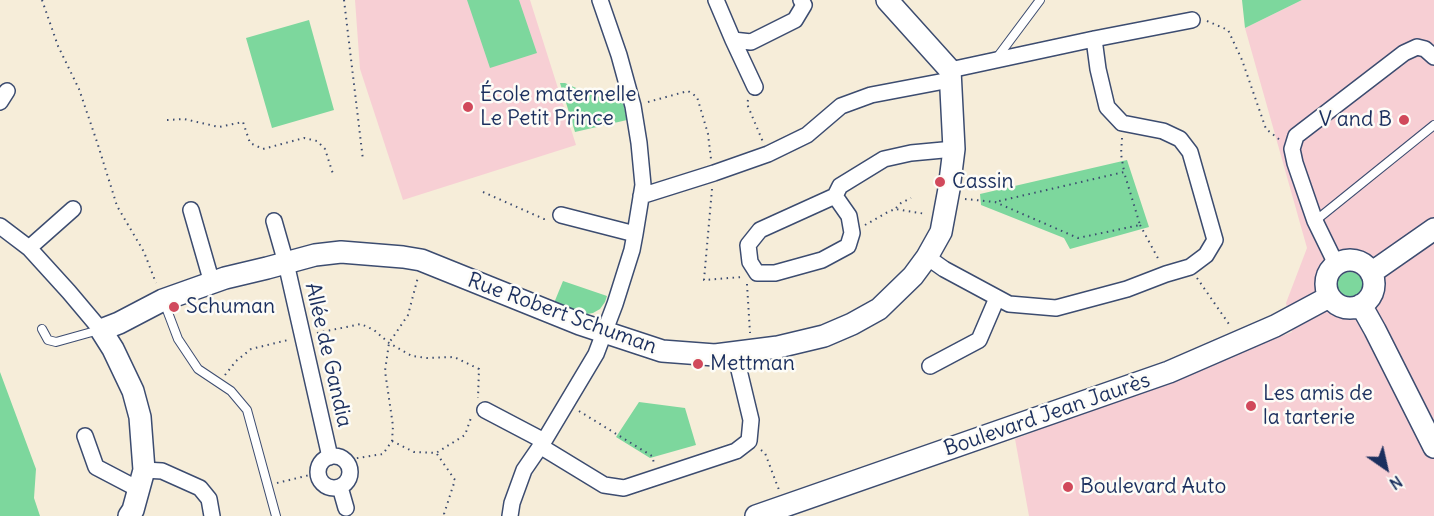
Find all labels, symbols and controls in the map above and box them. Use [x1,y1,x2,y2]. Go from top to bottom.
place label: École maternelle Le Petit Prince [480,82,637,132]
marker: École maternelle Le Petit Prince [461,100,475,114]
place label: V and B [1319,107,1392,133]
marker: V and B [1397,113,1411,127]
place label: Cassin [952,169,1014,195]
marker: Cassin [933,175,947,189]
street label: Rue Robert Schuman [464,268,660,360]
street label: Allée de Gandia [299,280,357,430]
place label: Schuman [186,294,275,320]
marker: Schuman [167,300,181,314]
place label: Mettman [710,351,795,377]
marker: Mettman [691,357,705,371]
street label: Boulevard Jean Jaurès [941,368,1153,462]
place label: Les amis de la tarterie [1263,381,1373,431]
marker: Les amis de la tarterie [1244,399,1258,413]
north arrow [1356,438,1416,498]
text: N [1386,472,1406,494]
place label: Boulevard Auto [1080,474,1226,500]
marker: Boulevard Auto [1061,480,1075,494]

